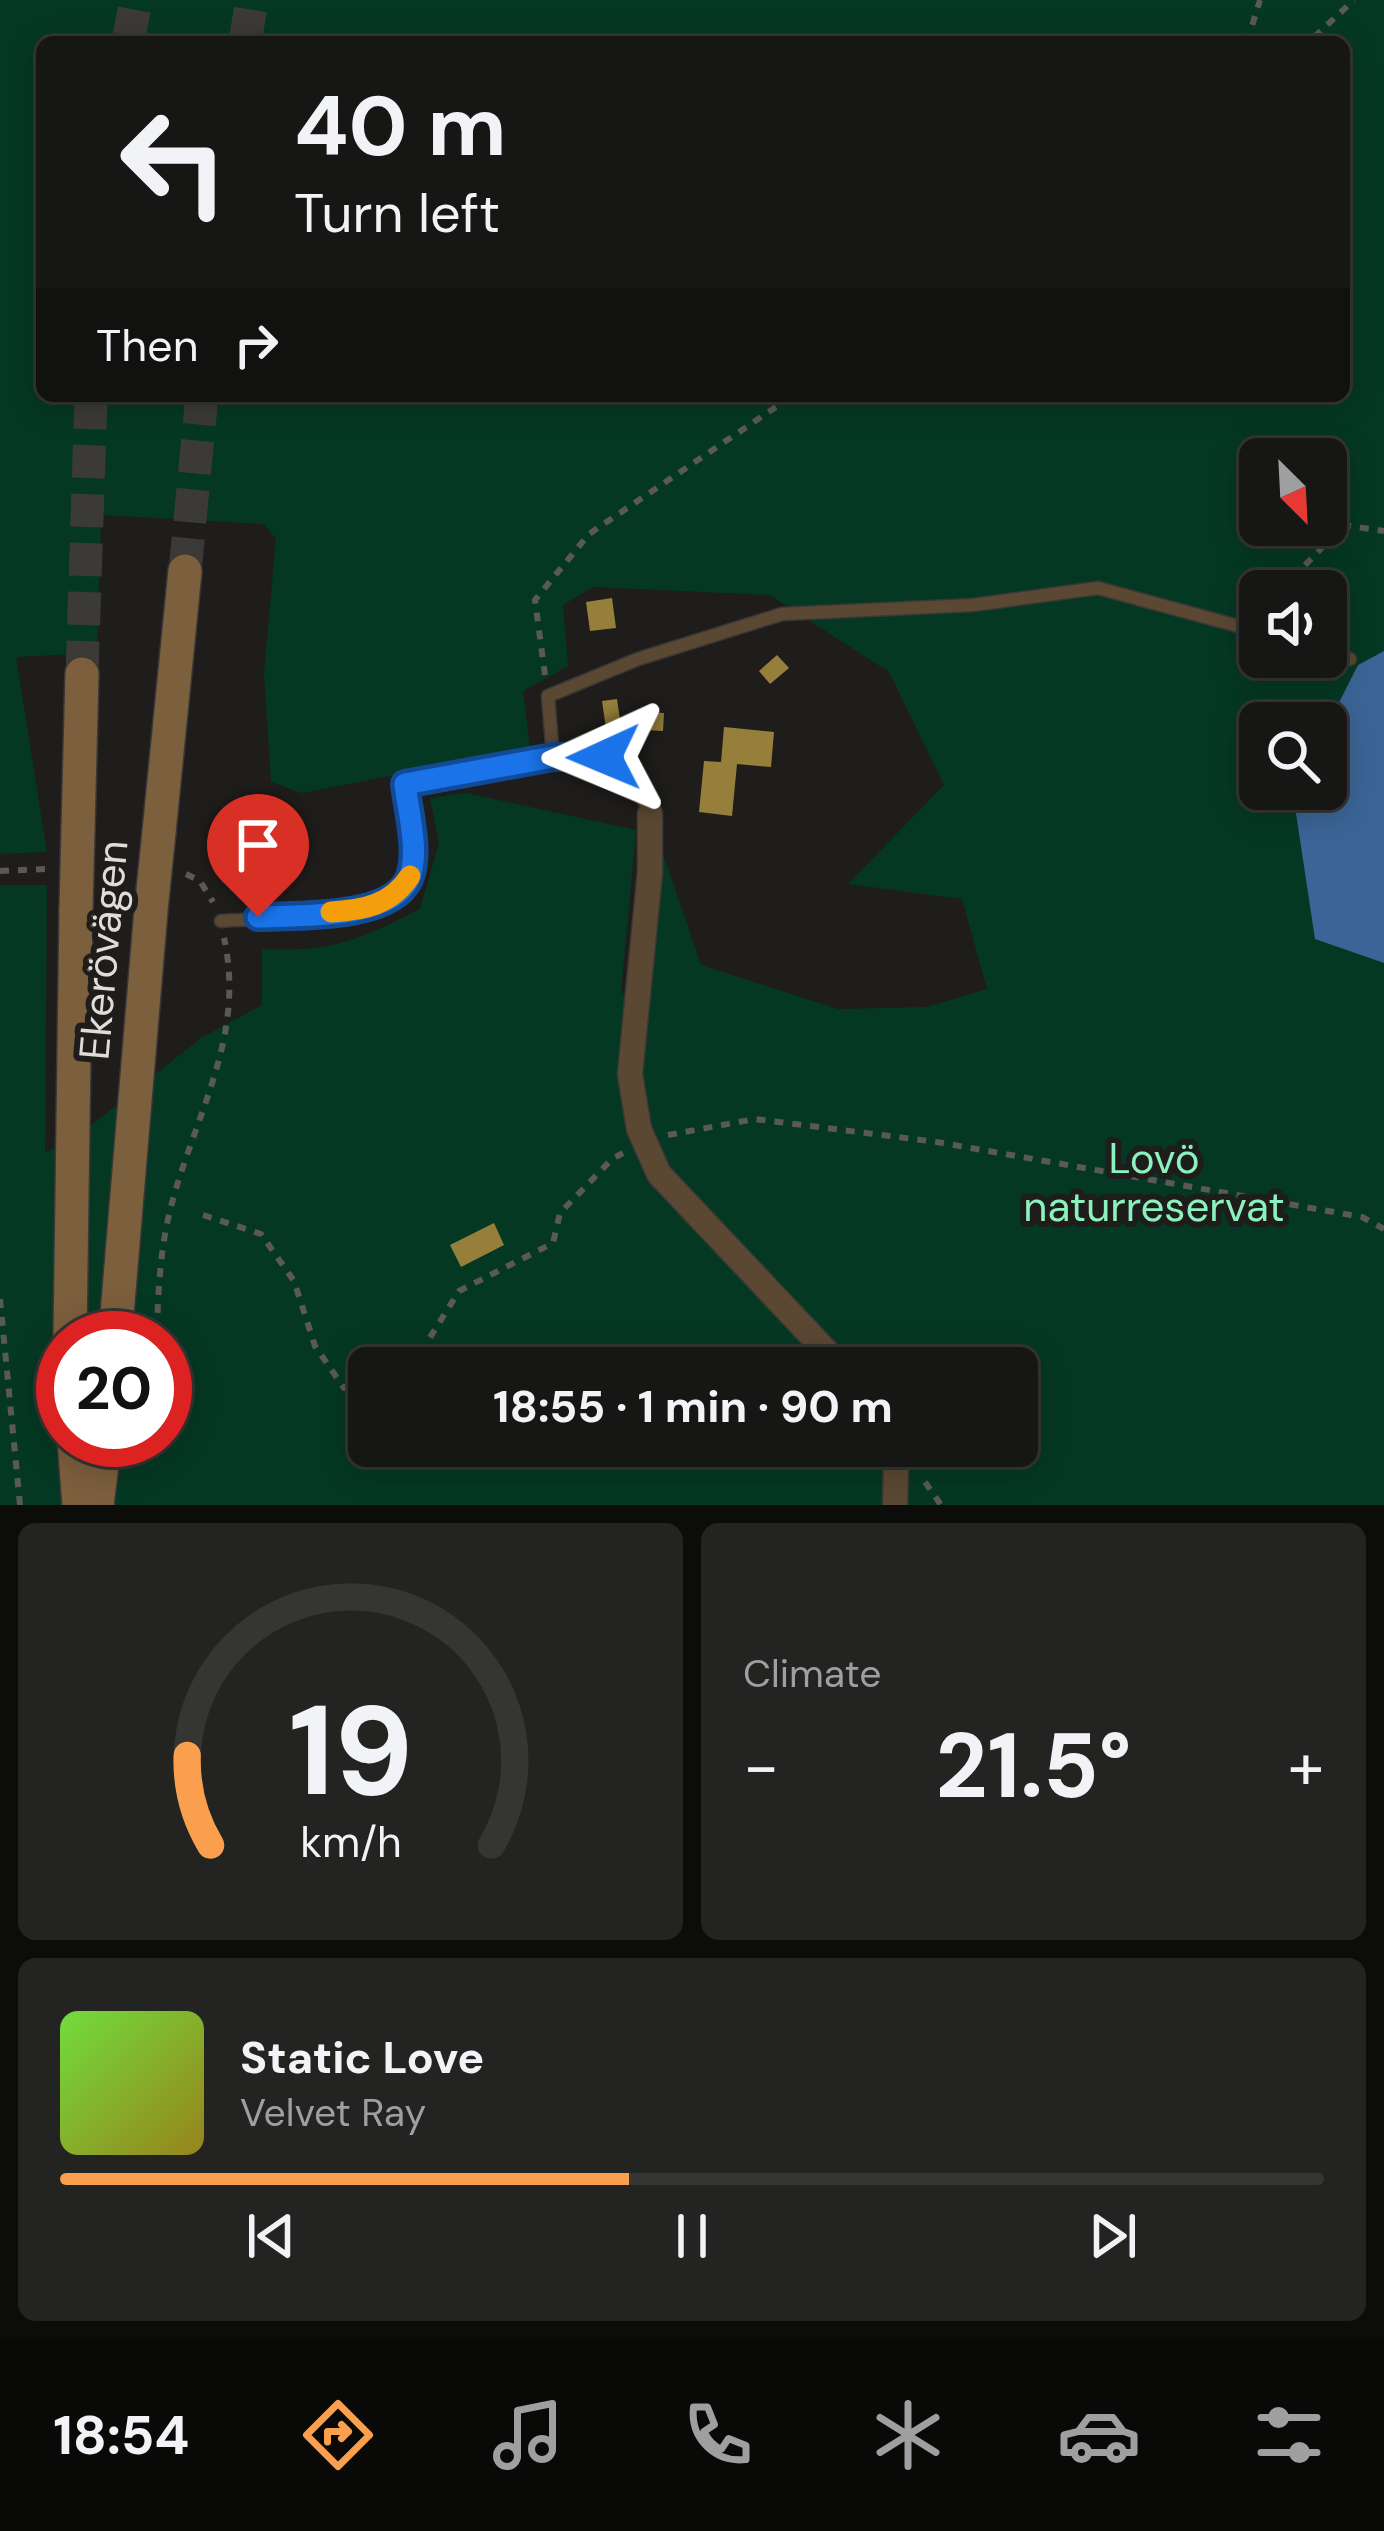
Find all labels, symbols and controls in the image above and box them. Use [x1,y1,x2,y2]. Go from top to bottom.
text: 40 m [294,72,507,181]
icon: left [96,84,252,240]
text: Turn left [294,178,500,249]
icon: right [223,312,289,378]
text: Then [96,316,199,375]
north arrow [1239,438,1347,546]
map controls [1239,438,1347,810]
button: sound [1239,570,1347,678]
position arrow [541,694,667,820]
button: search [1239,702,1347,810]
pin [207,794,309,917]
icon: arrive [225,812,291,878]
street label: Ekerövägen [67,838,140,1062]
park label: Lovö naturreservat [1023,1131,1285,1234]
speed limit sign: 20 [36,1311,192,1467]
text: 18:55 · 1 min · 90 m [493,1377,893,1436]
text: Climate [743,1648,881,1699]
text: 19 [288,1670,413,1833]
text: 21.5° [935,1708,1132,1825]
text: − [743,1724,779,1809]
text: + [1288,1724,1324,1809]
text: km/h [300,1813,401,1869]
text: Static Love [240,2028,484,2087]
text: Velvet Ray [240,2087,426,2138]
icon: previous [238,2203,304,2269]
icon: pause [659,2203,725,2269]
icon: next [1080,2203,1146,2269]
icon: directions [296,2393,380,2477]
icon: music [486,2393,570,2477]
icon: phone [676,2393,760,2477]
icon: climate [866,2393,950,2477]
icon: car [1057,2393,1141,2477]
icon: filters [1247,2393,1331,2477]
text: 18:54 [53,2400,189,2471]

